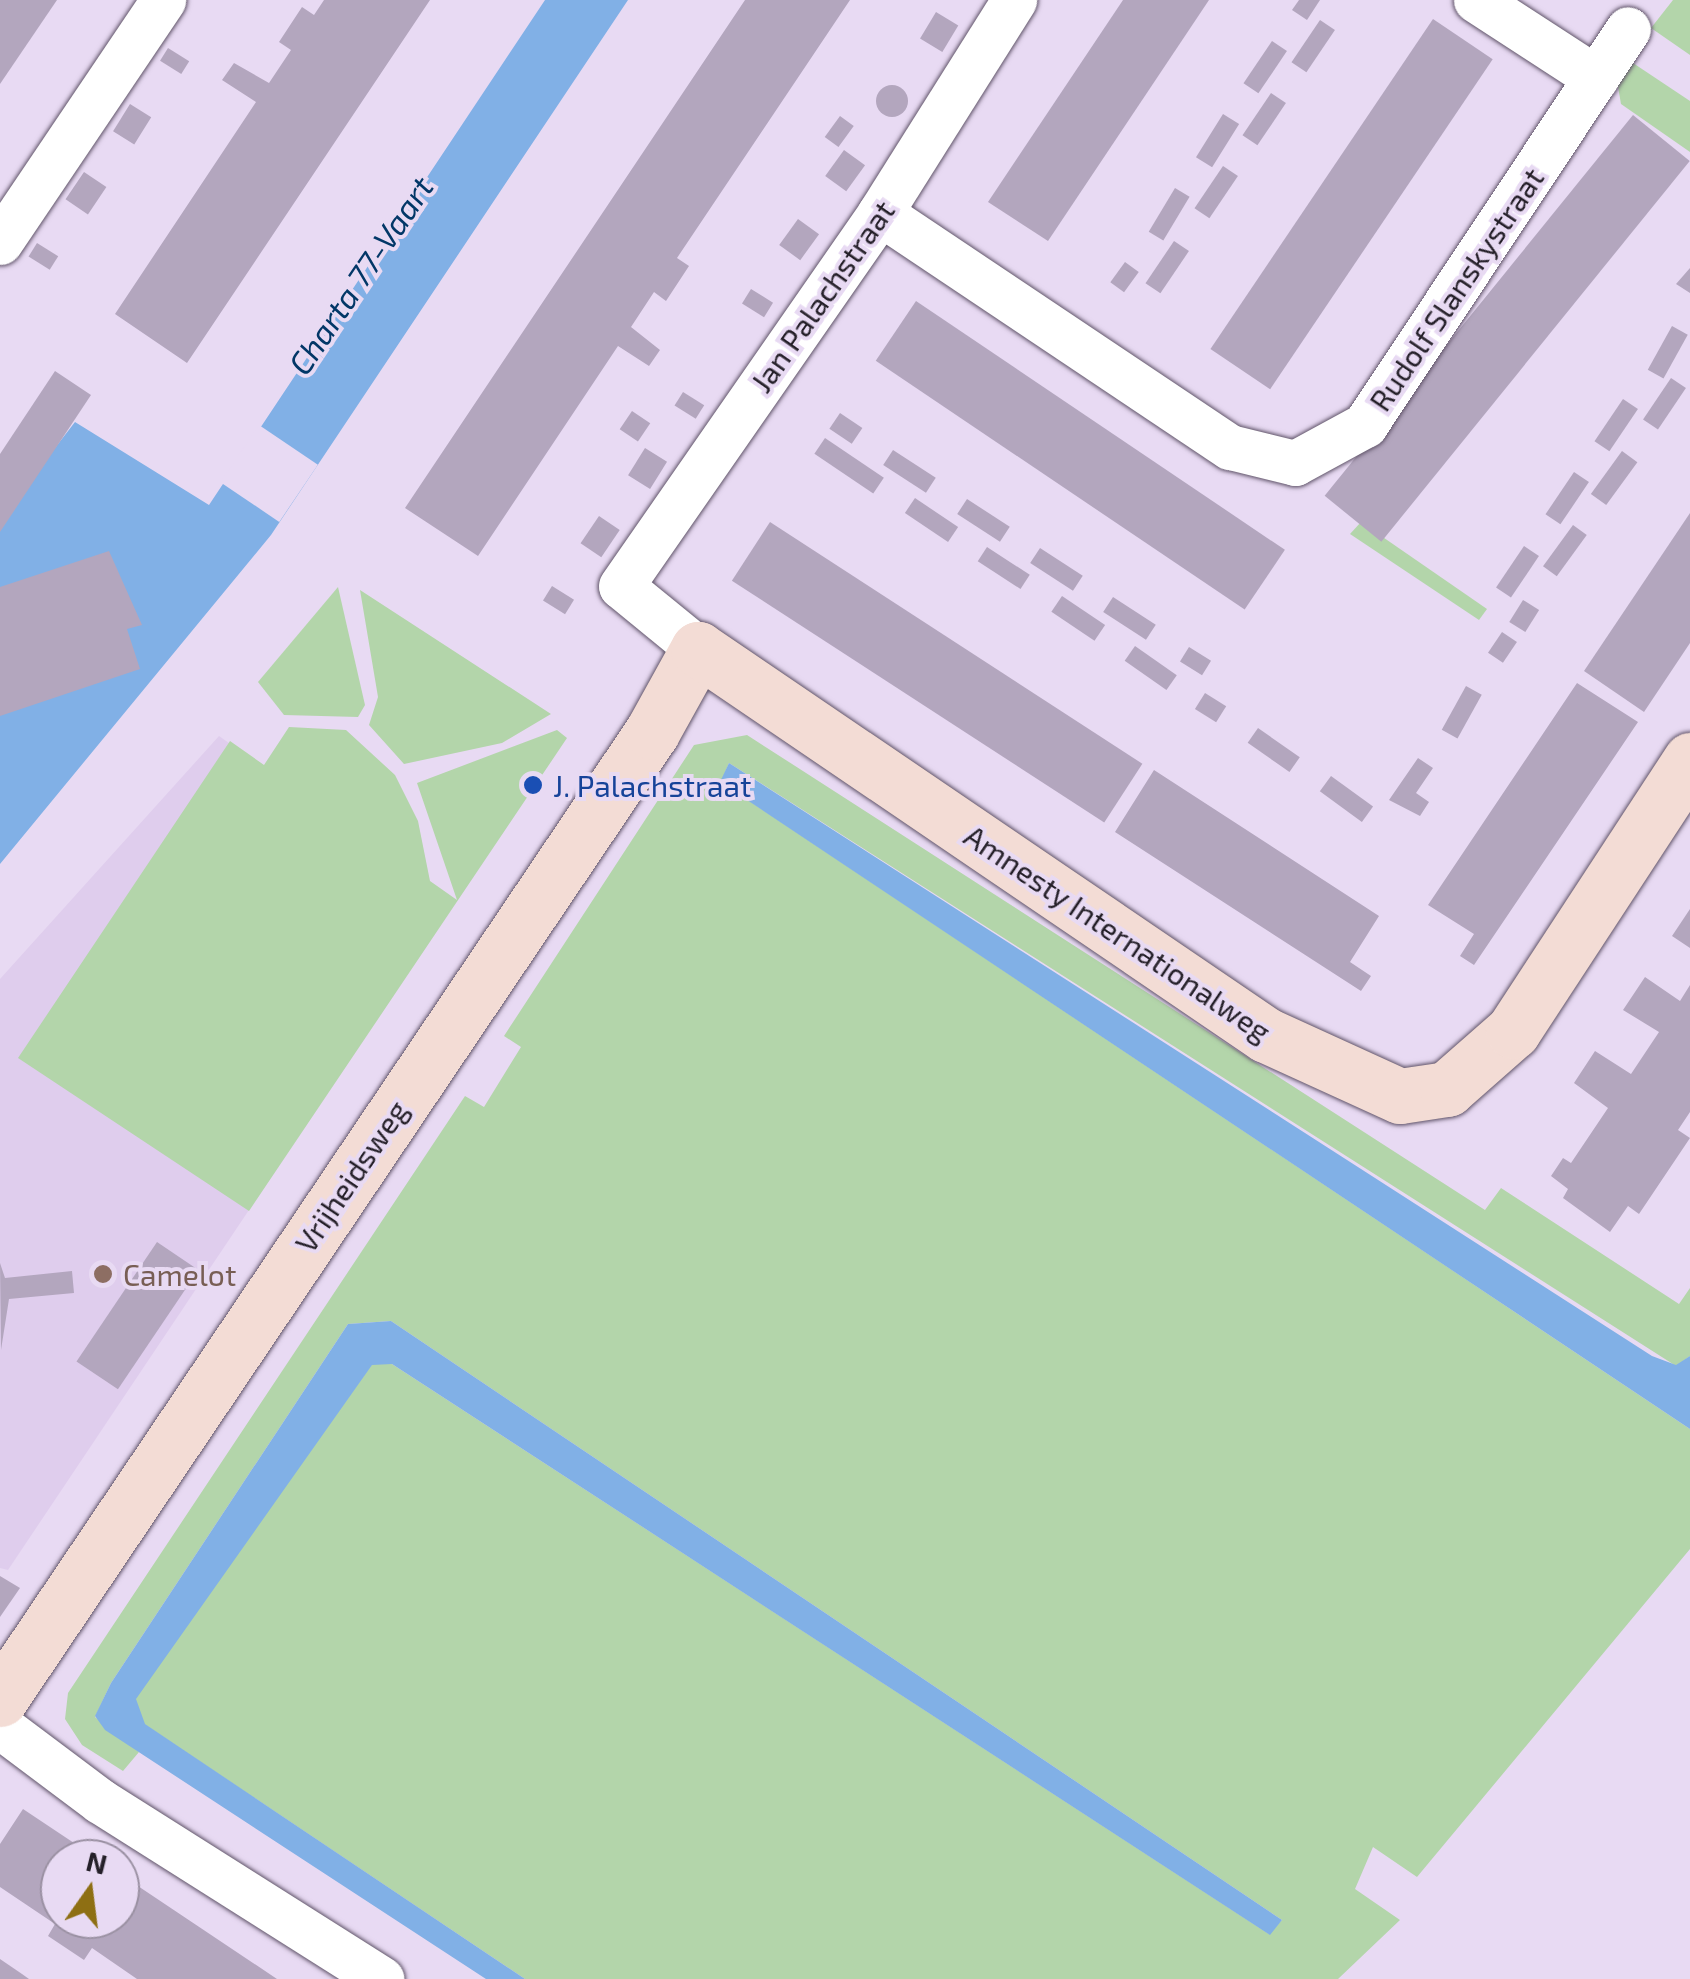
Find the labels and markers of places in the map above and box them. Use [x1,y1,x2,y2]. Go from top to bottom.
place label: J. Palachstraat [553,767,751,803]
marker: J. Palachstraat [522,774,544,796]
place label: Camelot [123,1256,236,1292]
marker: Camelot [92,1263,114,1285]

